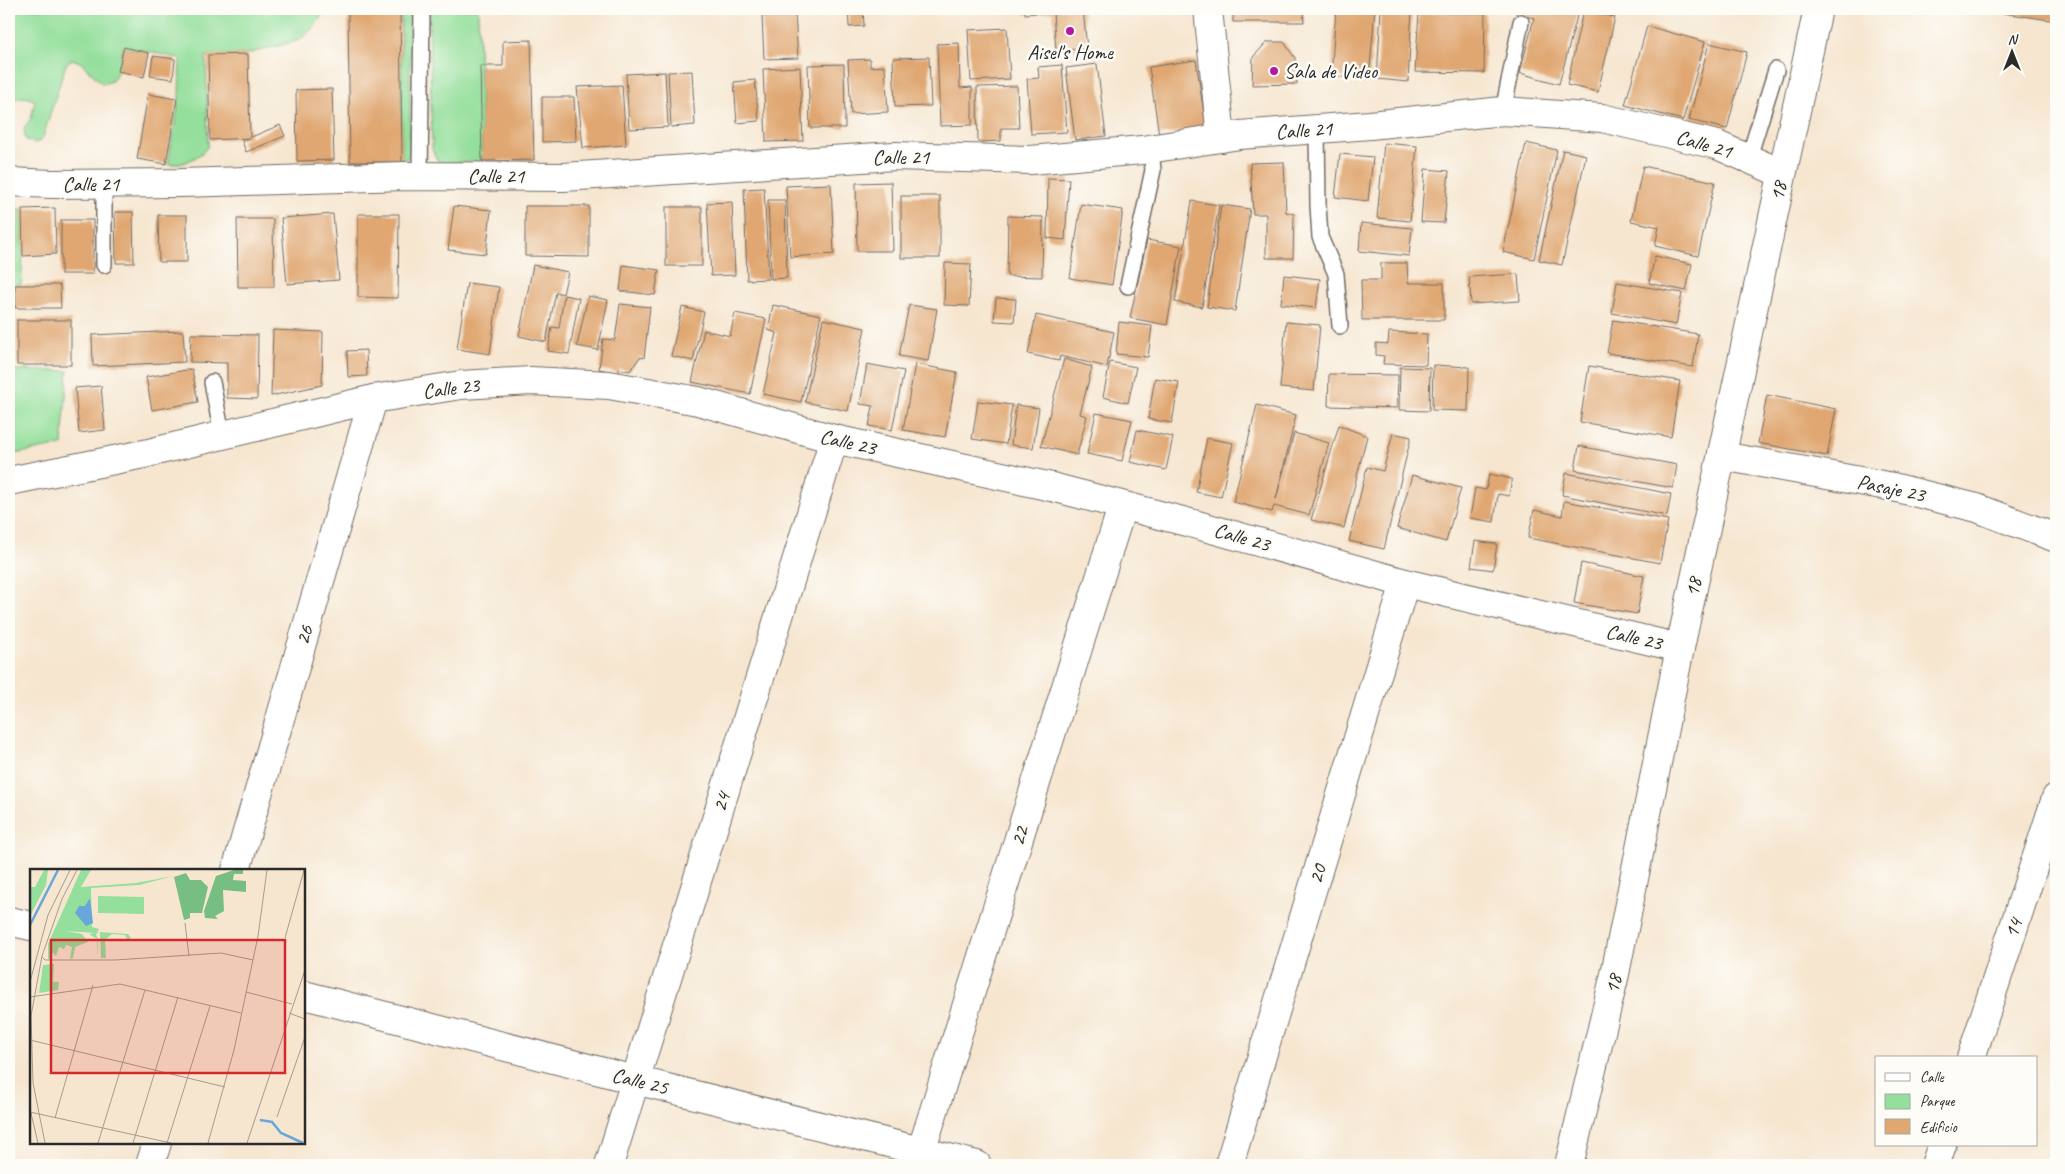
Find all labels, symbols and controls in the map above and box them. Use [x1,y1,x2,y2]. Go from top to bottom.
marker: Aisel's Home [1064,25,1076,37]
north arrow [1988,28,2038,78]
text: N [2008,31,2019,48]
place label: Aisel's Home [1027,39,1114,65]
place label: Sala de Video [1284,58,1379,84]
marker: Sala de Video [1268,65,1280,77]
street label: Calle 21 [1275,115,1335,145]
street label: Calle 21 [1673,124,1736,165]
street label: Calle 21 [873,144,931,170]
street label: Calle 21 [468,163,526,189]
street label: Calle 21 [63,171,121,197]
street label: 18 [1763,177,1793,203]
street label: Calle 23 [421,371,482,404]
street label: Calle 23 [817,423,880,461]
street label: Pasaje 23 [1855,468,1929,508]
street label: Calle 23 [1211,517,1274,558]
street label: 18 [1678,573,1708,599]
street label: Calle 23 [1603,618,1666,656]
street label: 26 [289,622,319,648]
street label: 24 [706,787,737,815]
street label: 22 [1004,822,1035,849]
street label: 20 [1302,860,1333,887]
inset map [30,869,305,1144]
street label: 14 [1998,913,2029,941]
street label: 18 [1598,969,1628,996]
legend [1875,1056,2038,1146]
street label: Calle 25 [609,1061,672,1101]
text: Calle [1920,1068,1945,1087]
text: Parque [1920,1092,1956,1111]
text: Edificio [1920,1118,1958,1137]

